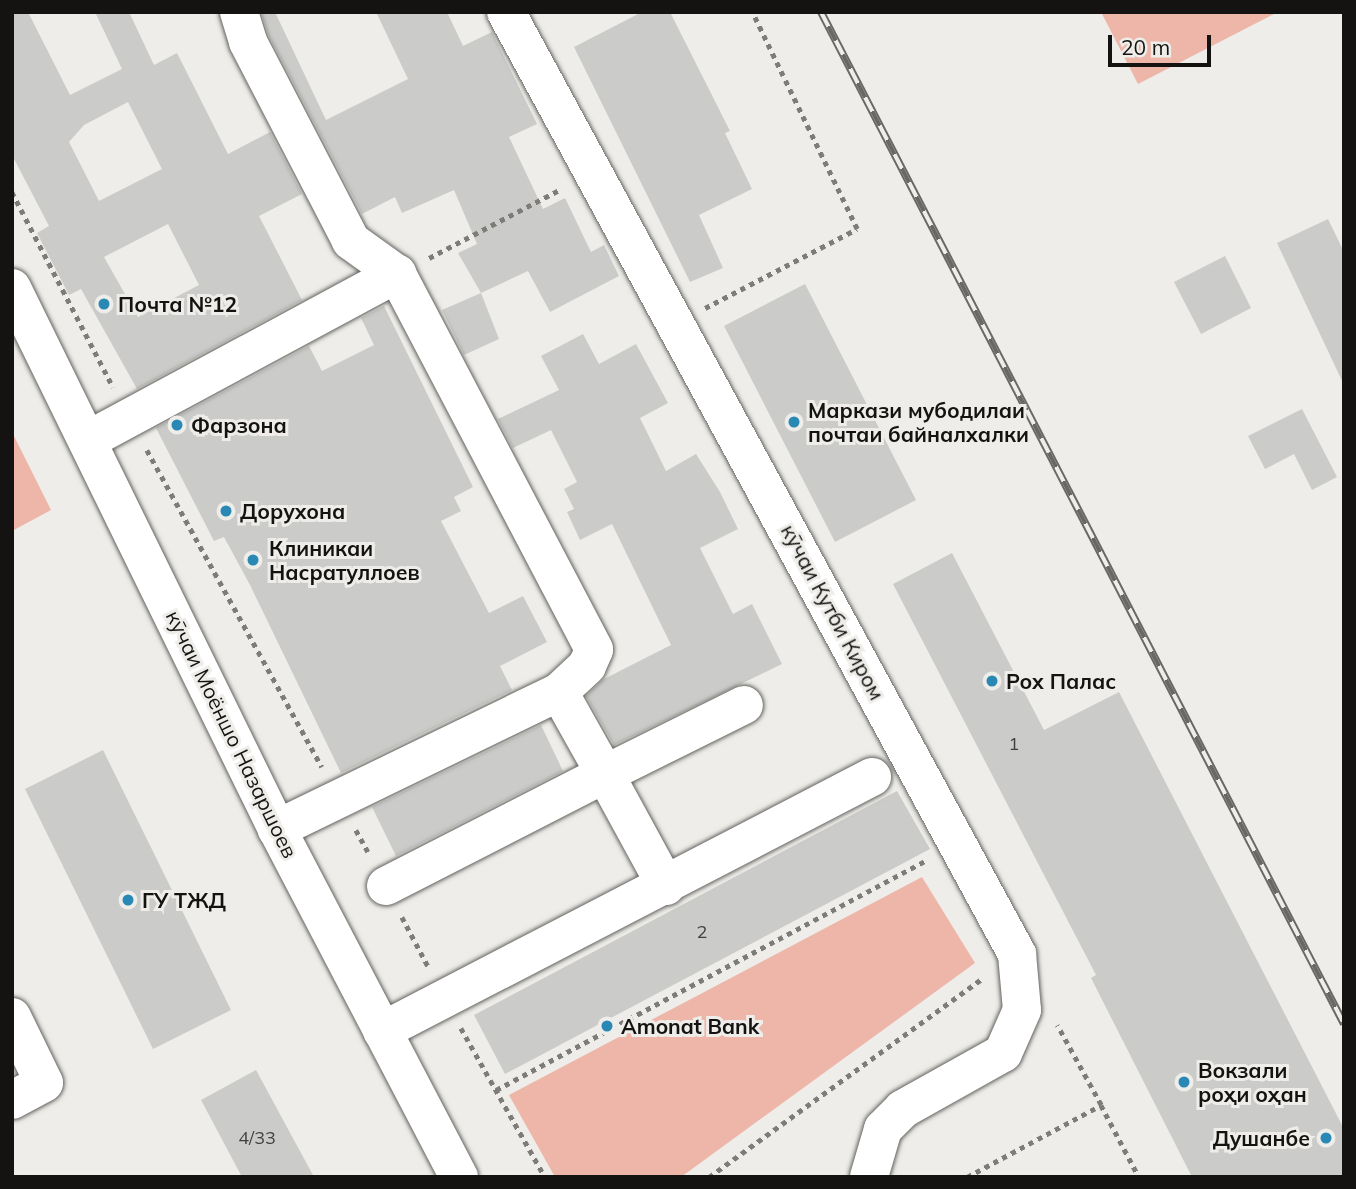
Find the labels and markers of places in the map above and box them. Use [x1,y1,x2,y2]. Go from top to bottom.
place label: Почта №12 [118,291,237,317]
marker: Почта №12 [96,296,112,312]
place label: Маркази мубодилаи почтаи байналхалки [808,397,1029,447]
place label: Фарзона [191,412,287,438]
marker: Маркази мубодилаи почтаи байналхалки [786,414,802,430]
marker: Фарзона [169,417,185,433]
place label: Дорухона [240,498,345,524]
marker: Дорухона [218,503,234,519]
place label: Клиникаи Насратуллоев [269,535,420,585]
marker: Клиникаи Насратуллоев [243,550,263,570]
place label: Рох Палас [1006,668,1116,694]
marker: Рох Палас [984,673,1000,689]
place label: ГУ ТЖД [142,887,226,913]
marker: ГУ ТЖД [120,892,136,908]
place label: Amonat Bank [621,1013,759,1039]
marker: Amonat Bank [599,1018,615,1034]
place label: Вокзали роҳи оҳан [1198,1057,1307,1107]
marker: Вокзали роҳи оҳан [1176,1074,1192,1090]
place label: Душанбе [1213,1125,1310,1151]
marker: Душанбе [1316,1128,1336,1148]

